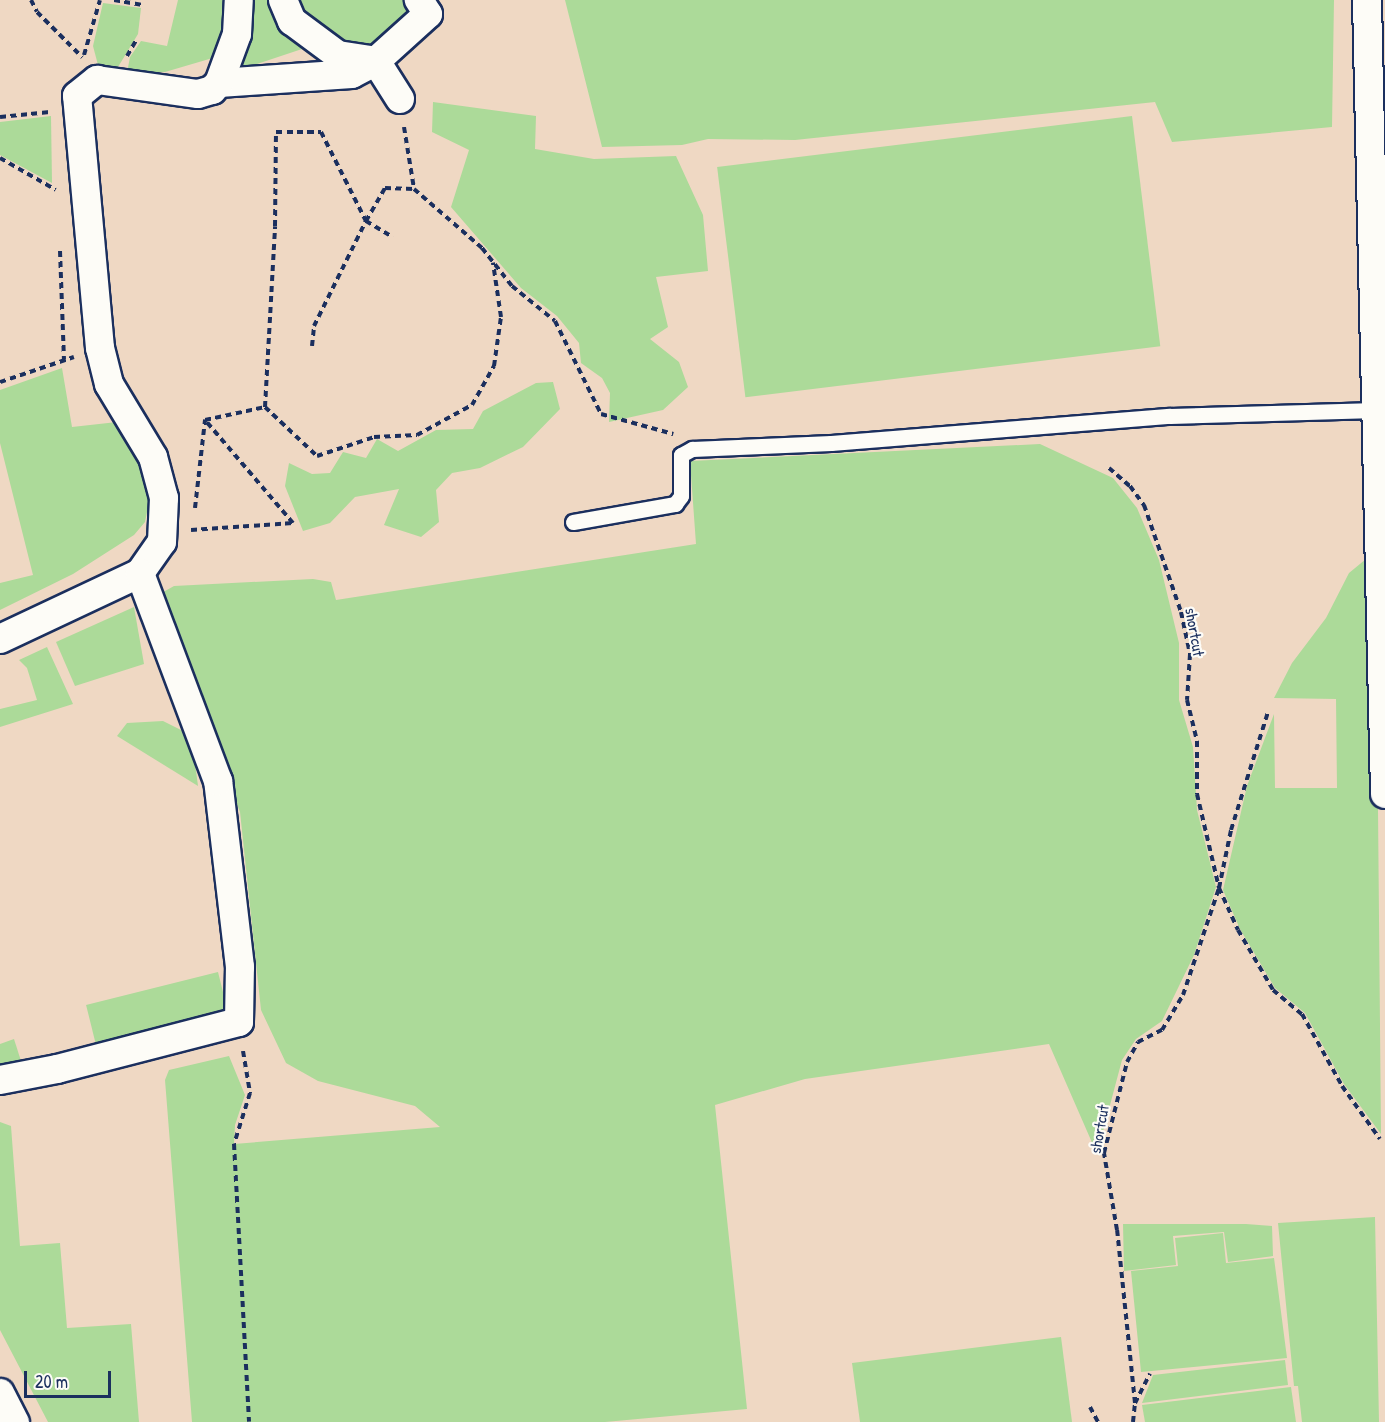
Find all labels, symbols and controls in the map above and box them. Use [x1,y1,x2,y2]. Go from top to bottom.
street label: shortcut [1181,606,1209,658]
street label: shortcut [1085,1103,1113,1155]
scale bar [27,1359,114,1397]
text: 20 m [35,1369,68,1394]

